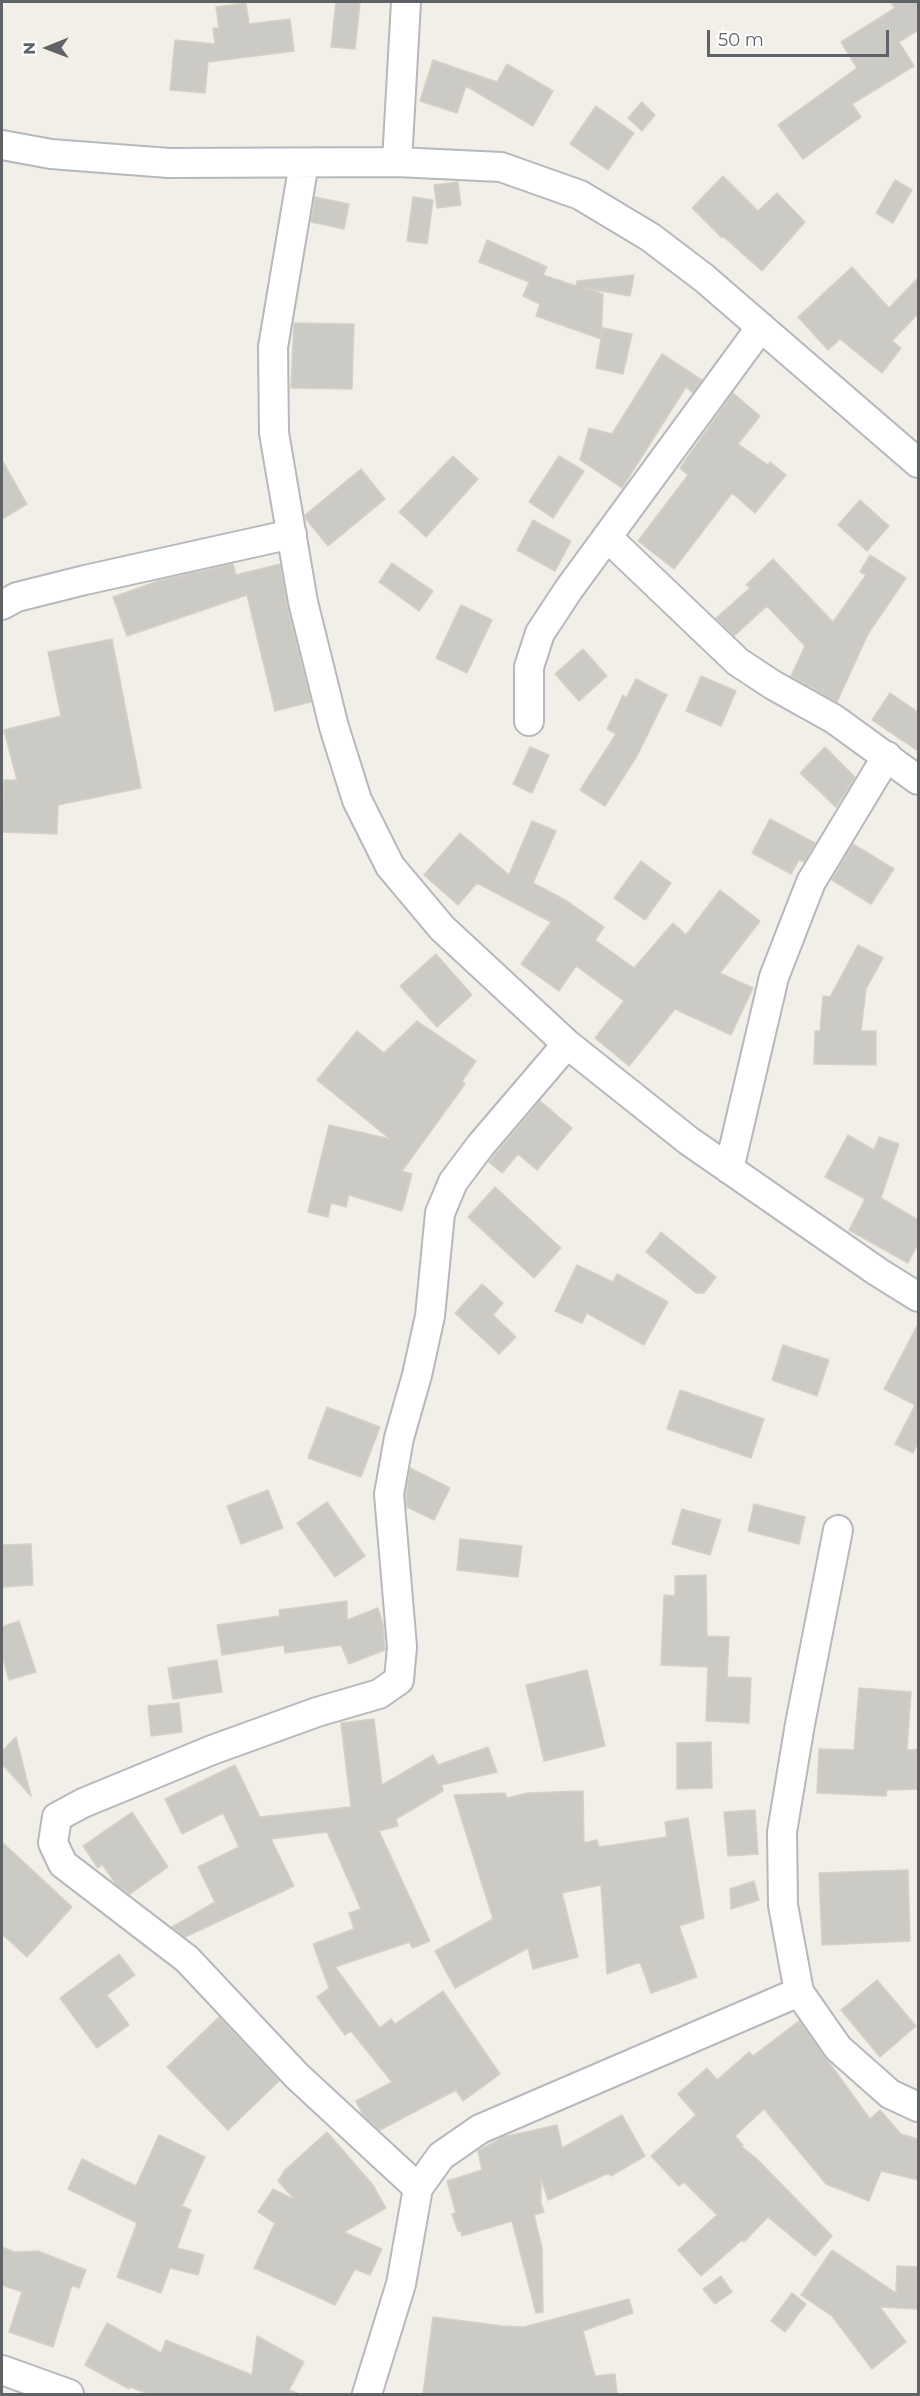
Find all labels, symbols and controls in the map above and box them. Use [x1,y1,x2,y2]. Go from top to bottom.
north arrow [18,18,78,78]
scale bar [710,18,892,56]
text: 50 m [718,29,764,51]
text: N [20,42,39,55]

